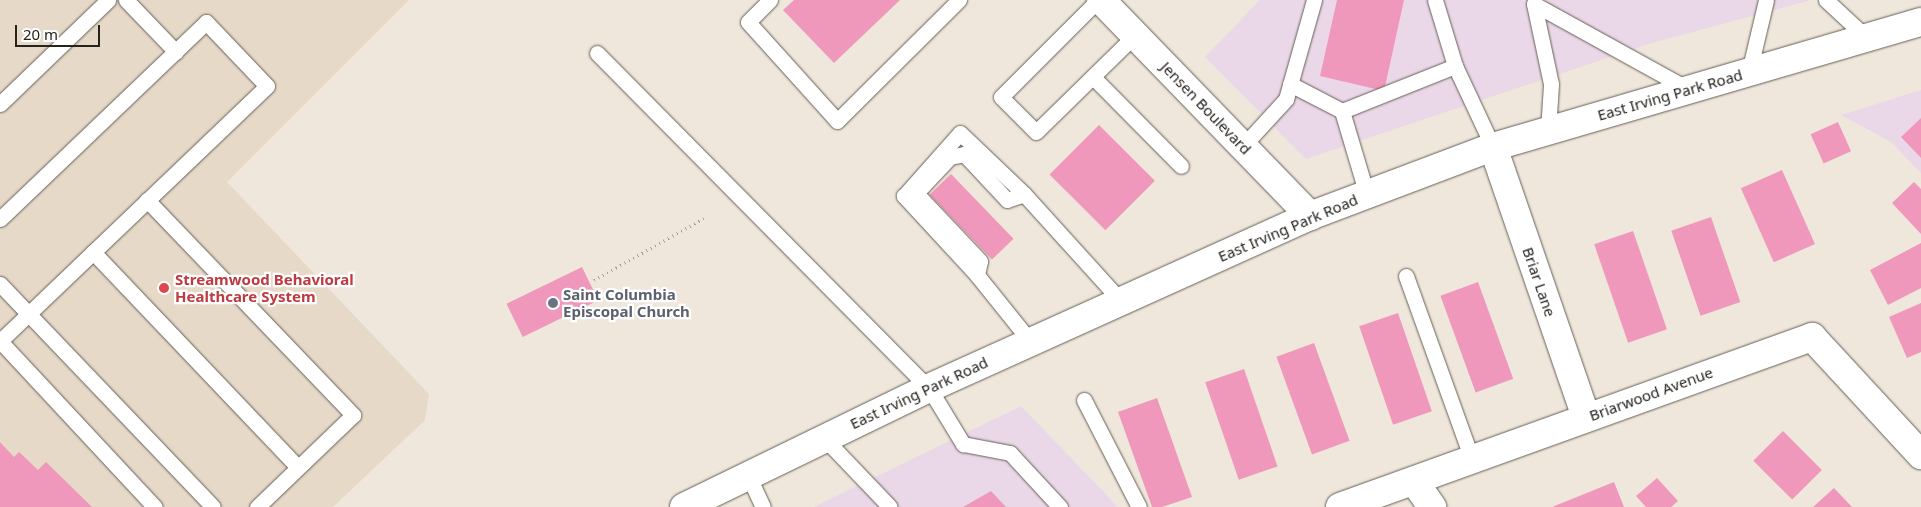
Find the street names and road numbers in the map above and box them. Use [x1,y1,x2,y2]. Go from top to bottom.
street label: Jensen Boulevard [1157,58,1255,158]
street label: East Irving Park Road [1595,66,1745,124]
street label: East Irving Park Road [1215,190,1361,266]
street label: Briar Lane [1519,245,1559,319]
street label: East Irving Park Road [847,353,991,433]
street label: Briarwood Avenue [1587,363,1715,425]

